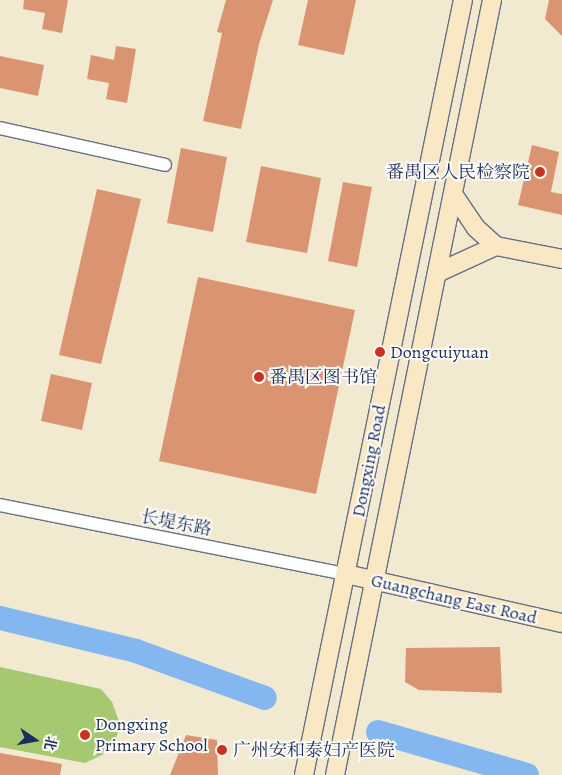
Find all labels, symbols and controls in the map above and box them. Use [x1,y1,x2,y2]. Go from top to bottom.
place label: 番禺区人民检察院 [386,161,530,183]
marker: 番禺区人民检察院 [534,166,546,178]
place label: Dongcuiyuan [390,341,489,363]
marker: Dongcuiyuan [374,346,386,358]
place label: 番禺区图书馆 [269,366,377,388]
marker: 番禺区图书馆 [253,371,265,383]
street label: Dongxing Road [348,403,390,519]
street label: 长堤东路 [139,506,213,540]
street label: Guangchang East Road [369,569,539,629]
place label: Dongxing Primary School [95,714,208,756]
north arrow [10,715,60,765]
marker: Dongxing Primary School [79,729,91,741]
text: 北 [39,734,61,752]
place label: 广州安和泰妇产医院 [233,739,395,761]
marker: 广州安和泰妇产医院 [215,743,229,757]

